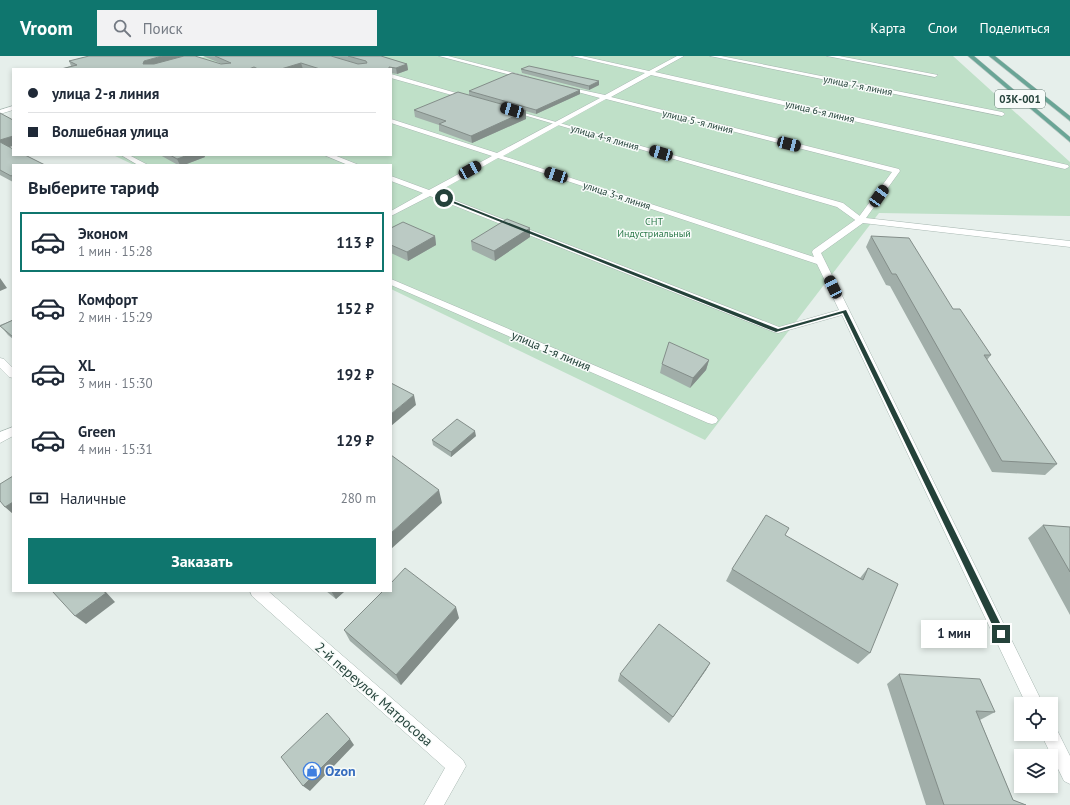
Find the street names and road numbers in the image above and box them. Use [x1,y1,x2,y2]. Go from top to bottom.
street label: улица 7-я линия [822,72,894,99]
road number: 03К-001 [995,90,1045,108]
street label: улица 6-я линия [784,97,856,126]
street label: улица 5 -я линия [661,106,735,137]
street label: улица 4-я линия [569,121,641,154]
street label: улица 3-я линия [581,178,653,213]
street label: улица 1-я линия [509,327,593,374]
street label: 2-й переулок Матросова [311,638,437,750]

